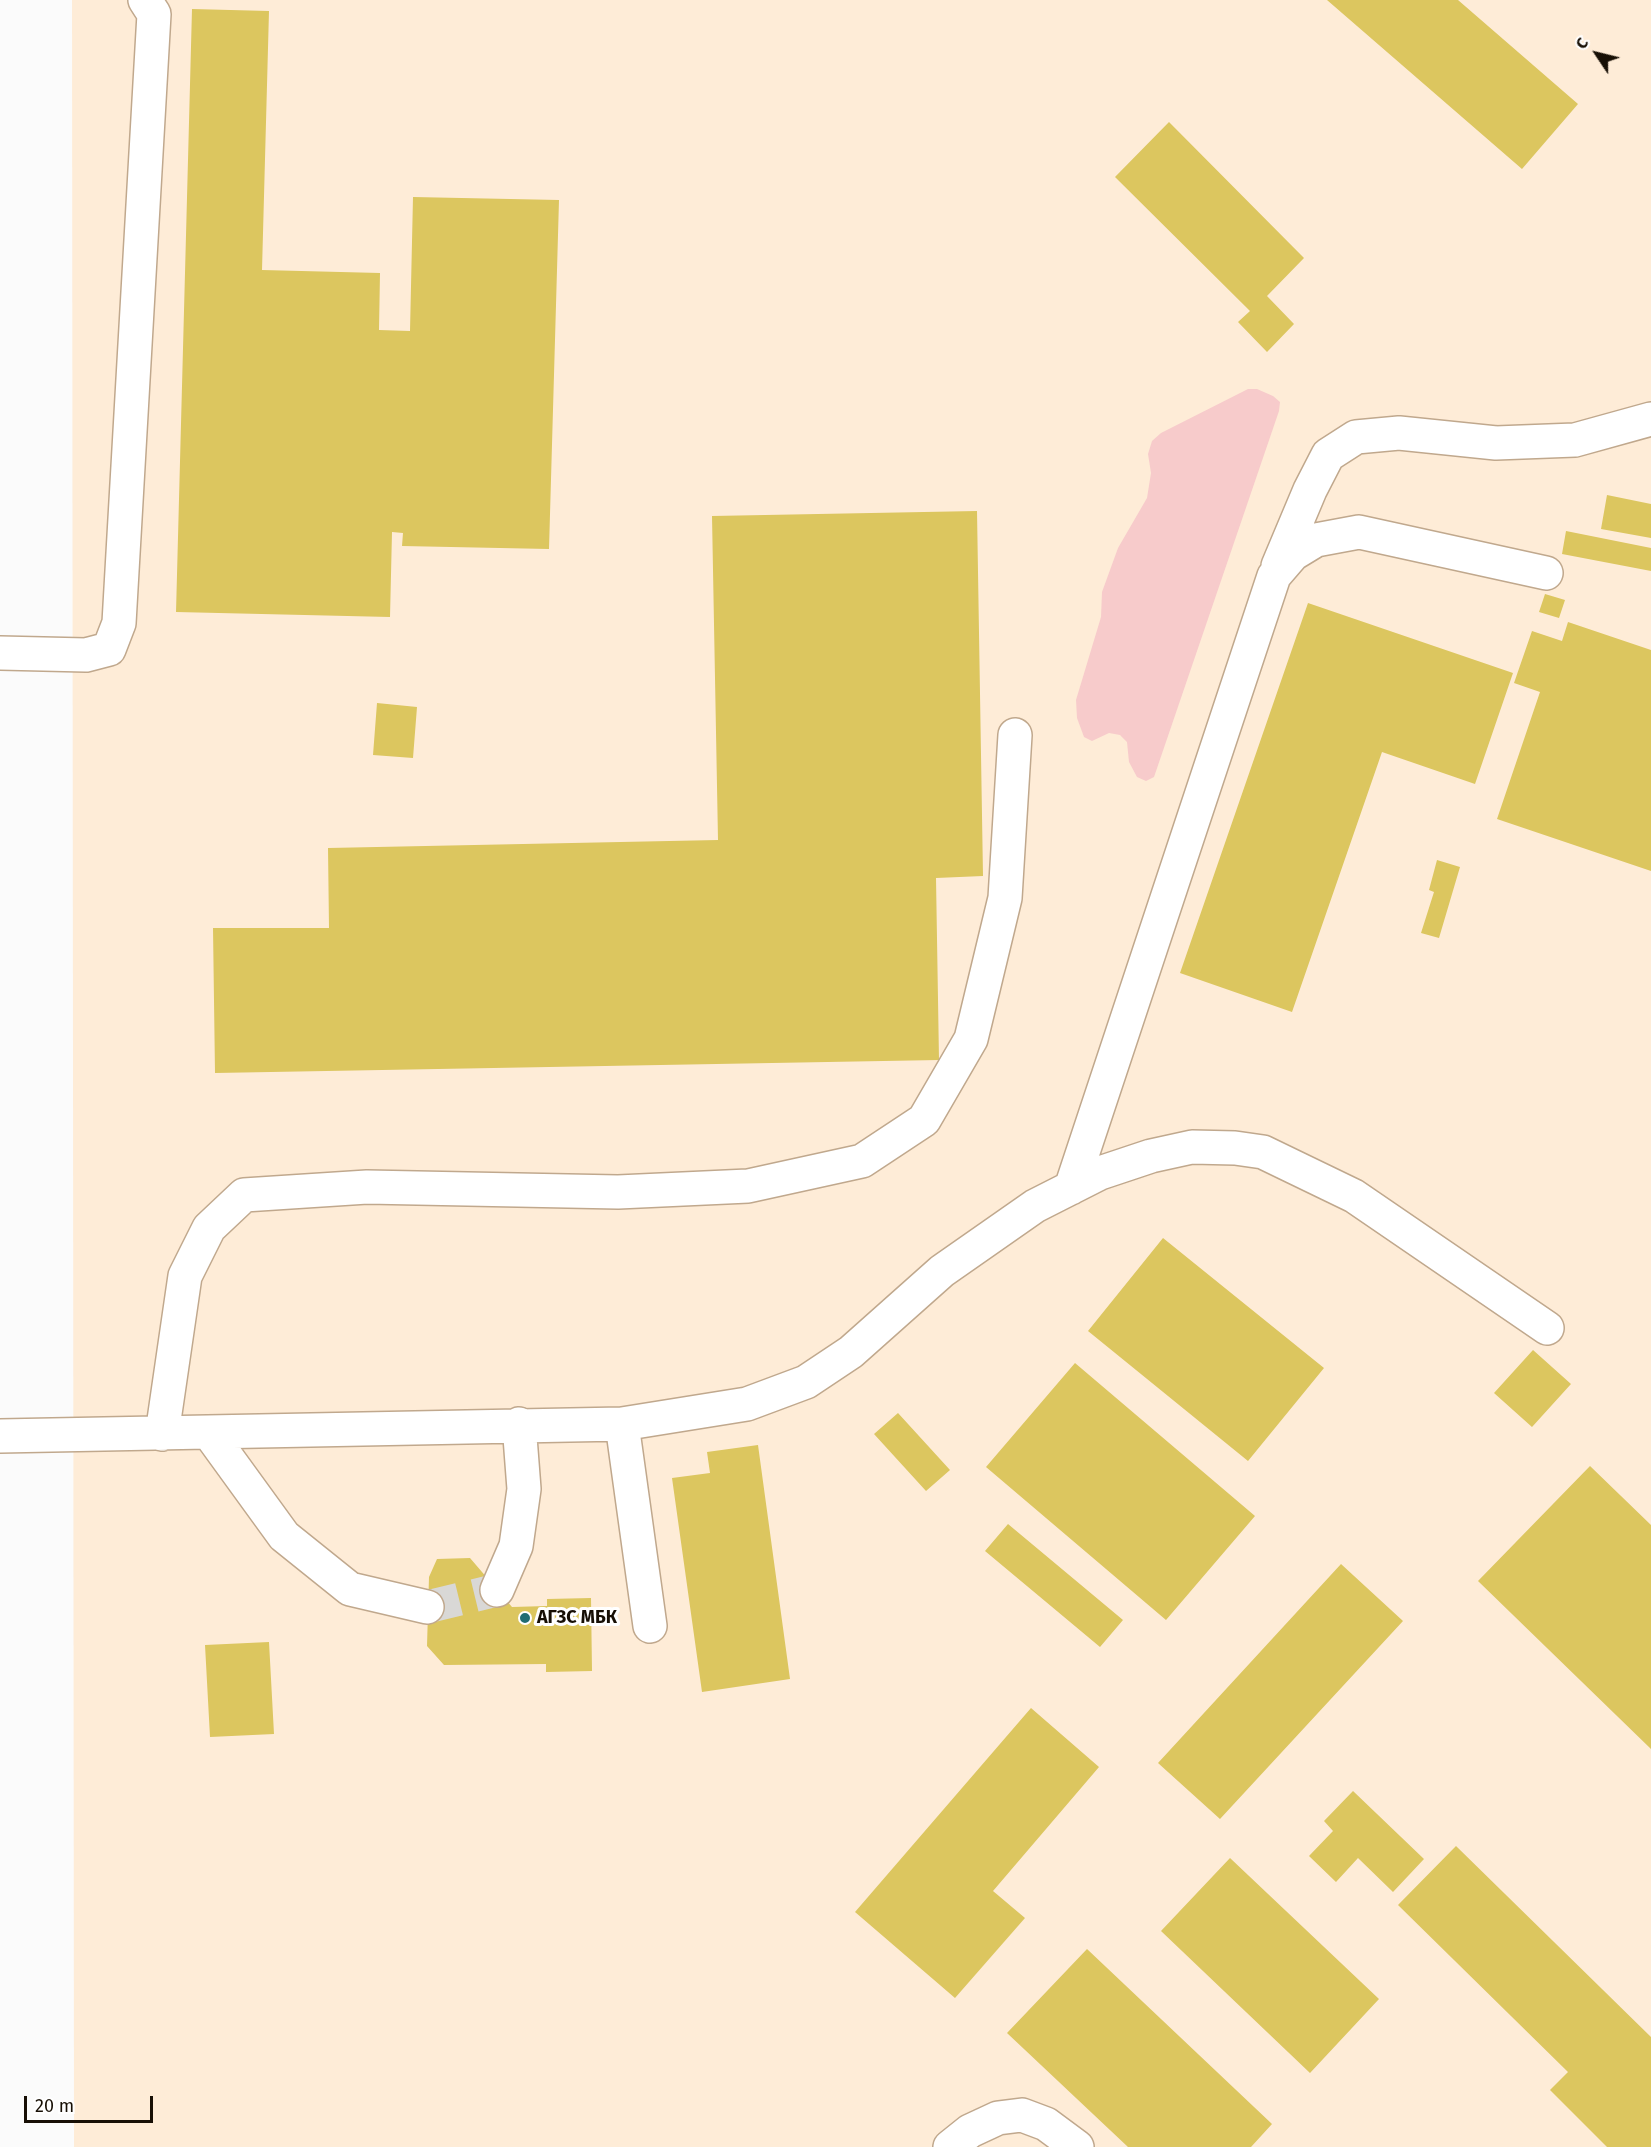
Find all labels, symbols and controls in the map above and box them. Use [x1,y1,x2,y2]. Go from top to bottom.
north arrow [1567,24,1627,84]
text: С [1571,34,1592,53]
place label: АГЗС МБК [537,1607,617,1629]
marker: АГЗС МБК [518,1611,532,1625]
scale bar [27,2084,156,2122]
text: 20 m [35,2095,74,2117]

